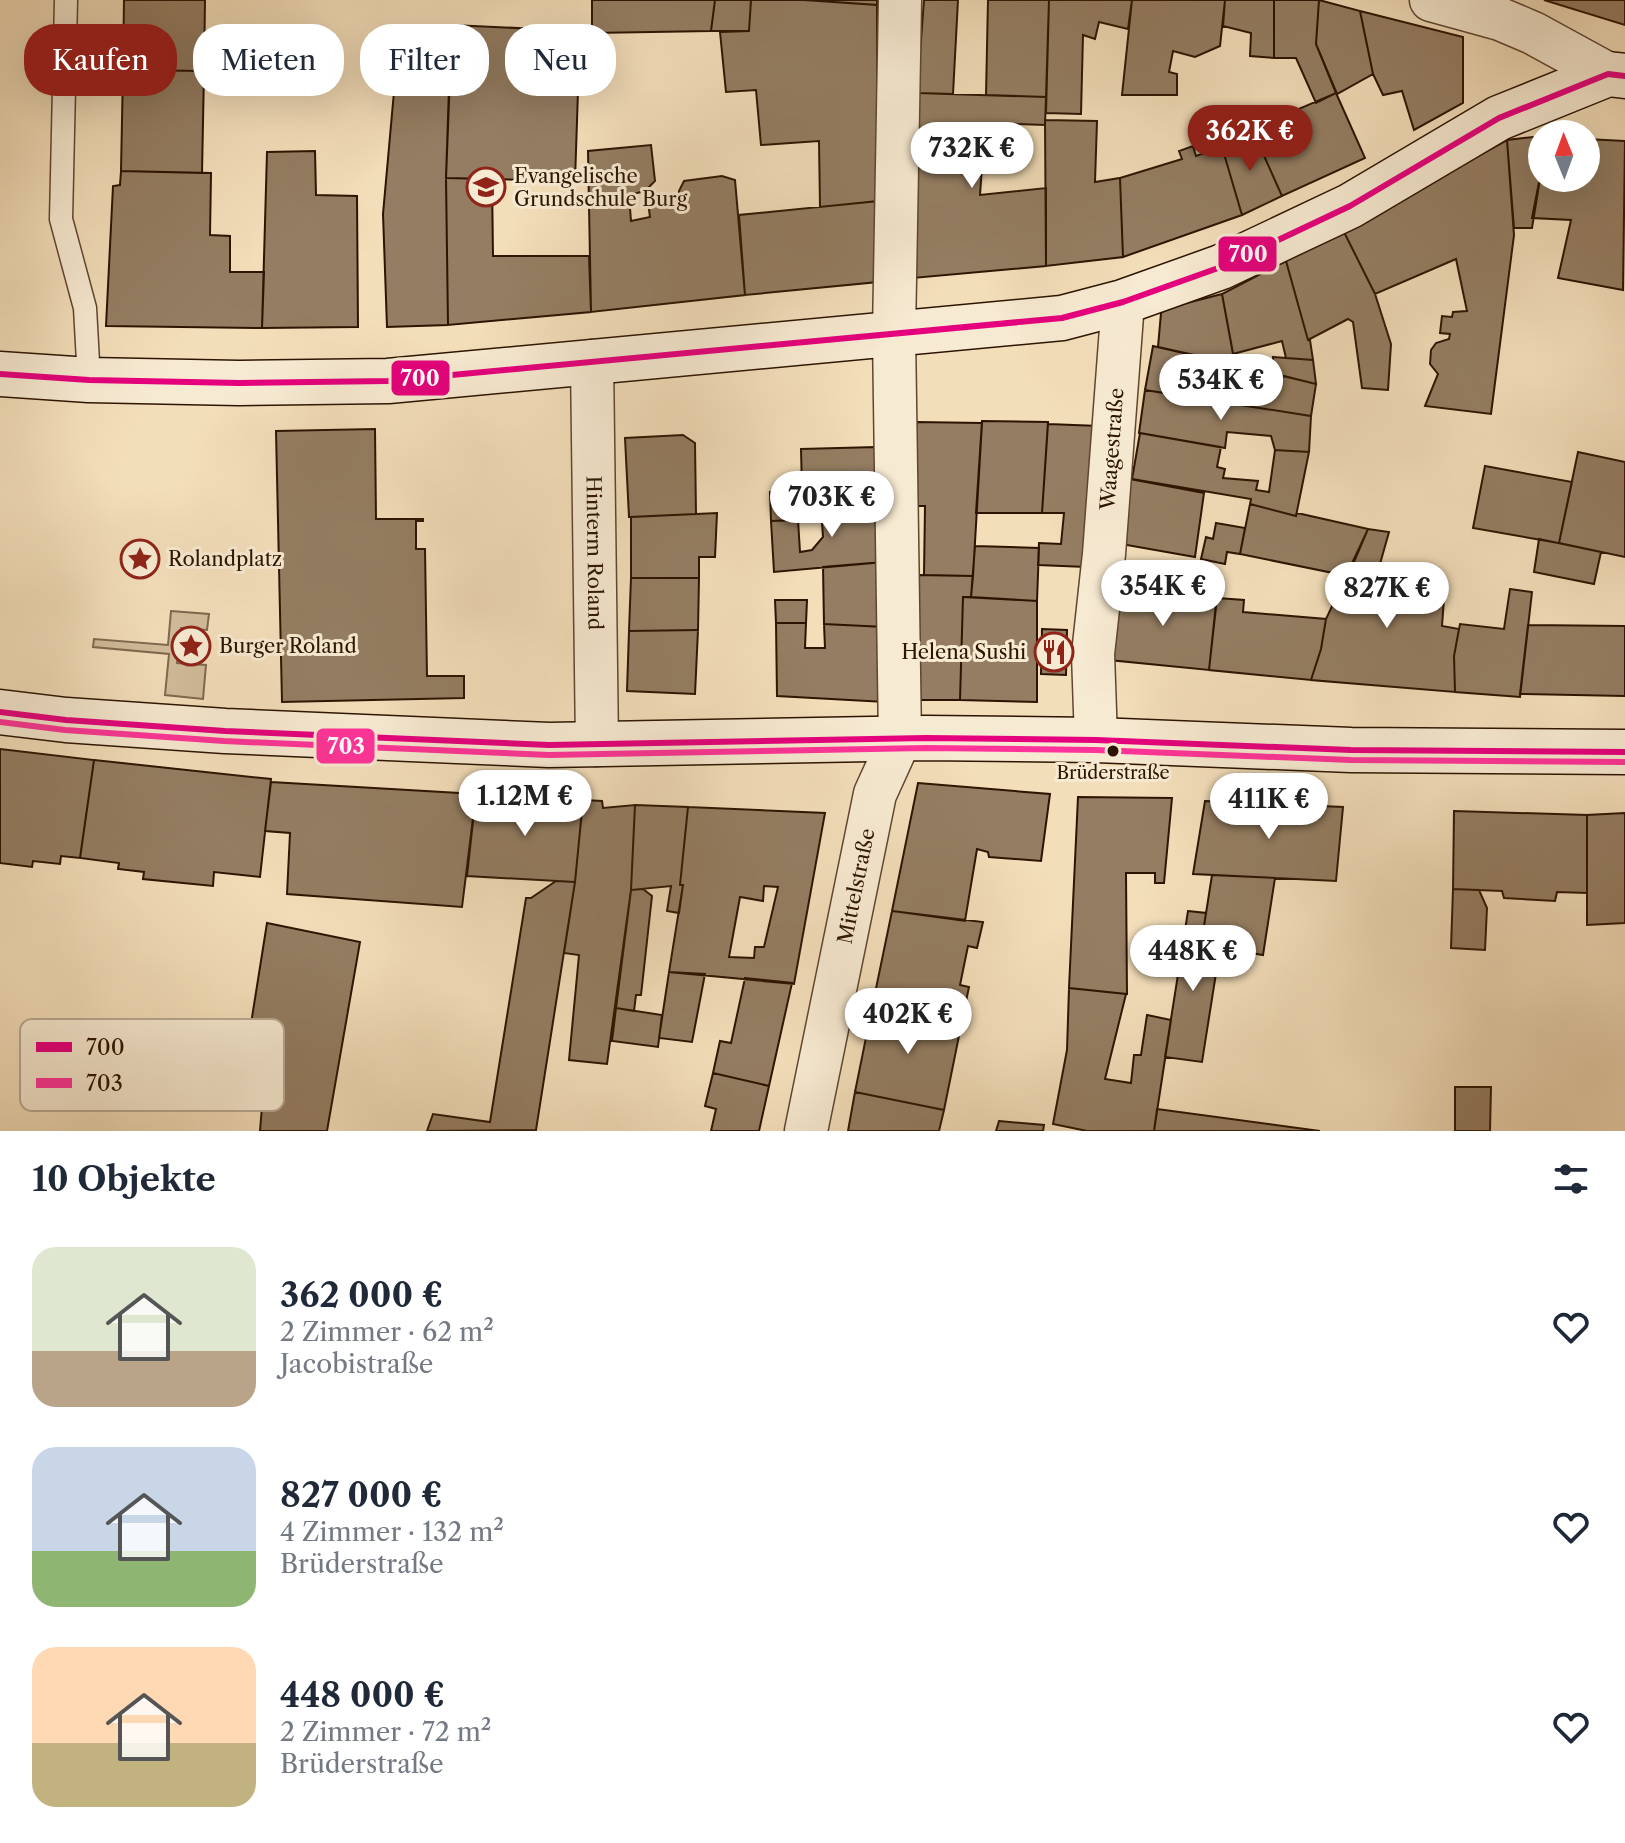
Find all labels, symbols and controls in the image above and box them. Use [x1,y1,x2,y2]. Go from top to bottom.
chip: Kaufen [24,24,177,96]
chip: Mieten [193,24,344,96]
chip: Filter [360,24,489,96]
chip: Neu [505,24,616,96]
pin: 362K € [1185,105,1315,173]
text: 362K € [1206,115,1294,147]
north arrow [1528,120,1600,192]
map controls [1528,120,1600,192]
pin: 732K € [907,122,1037,190]
text: 732K € [929,132,1015,164]
place label: Evangelische Grundschule Burg [514,164,688,211]
school or university icon: Evangelische Grundschule Burg [465,166,507,208]
line badge: 700 [1217,235,1278,273]
text: 700 [1228,241,1268,268]
pin: 534K € [1156,354,1286,422]
line badge: 700 [390,359,451,397]
text: 534K € [1177,364,1265,396]
text: 700 [400,365,440,392]
street label: Waagestraße [1095,387,1128,512]
pin: 703K € [767,471,897,539]
street label: Hinterm Roland [581,476,608,630]
text: 703K € [788,481,876,513]
place icon: Rolandplatz [119,538,161,580]
place label: Rolandplatz [168,547,282,571]
pin: 354K € [1098,560,1228,628]
pin: 827K € [1322,562,1452,630]
text: 354K € [1119,570,1207,602]
text: 827K € [1343,572,1431,604]
place icon: Burger Roland [170,625,212,667]
restaurant icon: Helena Sushi [1033,631,1075,673]
place label: Burger Roland [219,634,357,658]
place label: Helena Sushi [901,640,1026,664]
line badge: 703 [315,727,376,765]
text: 703 [327,733,365,760]
marker: Brüderstraße [1105,743,1121,759]
place label: Brüderstraße [1056,762,1170,784]
pin: 1.12M € [451,770,599,838]
pin: 411K € [1204,773,1334,841]
text: 1.12M € [477,780,573,812]
text: 411K € [1228,783,1310,815]
street label: Mittelstraße [833,826,880,946]
pin: 448K € [1128,925,1258,993]
text: 448K € [1148,935,1238,967]
pin: 402K € [843,988,973,1056]
text: 402K € [863,998,953,1030]
legend [20,1019,284,1111]
text: 700 [86,1034,125,1061]
text: 703 [86,1070,123,1097]
icon: filters [1549,1157,1593,1201]
text: 10 Objekte [32,1158,216,1200]
text: 362 000 € [280,1274,443,1316]
icon: home [96,1279,192,1375]
icon: heart [1549,1305,1593,1349]
text: 2 Zimmer · 62 m² [280,1316,494,1348]
text: Jacobistraße [280,1348,433,1380]
text: 827 000 € [280,1474,442,1516]
icon: home [96,1479,192,1575]
icon: heart [1549,1505,1593,1549]
text: 4 Zimmer · 132 m² [280,1516,504,1548]
text: Brüderstraße [280,1548,444,1580]
text: 448 000 € [280,1674,445,1716]
icon: home [96,1679,192,1775]
icon: heart [1549,1705,1593,1749]
text: 2 Zimmer · 72 m² [280,1716,491,1748]
text: Brüderstraße [280,1748,444,1780]

